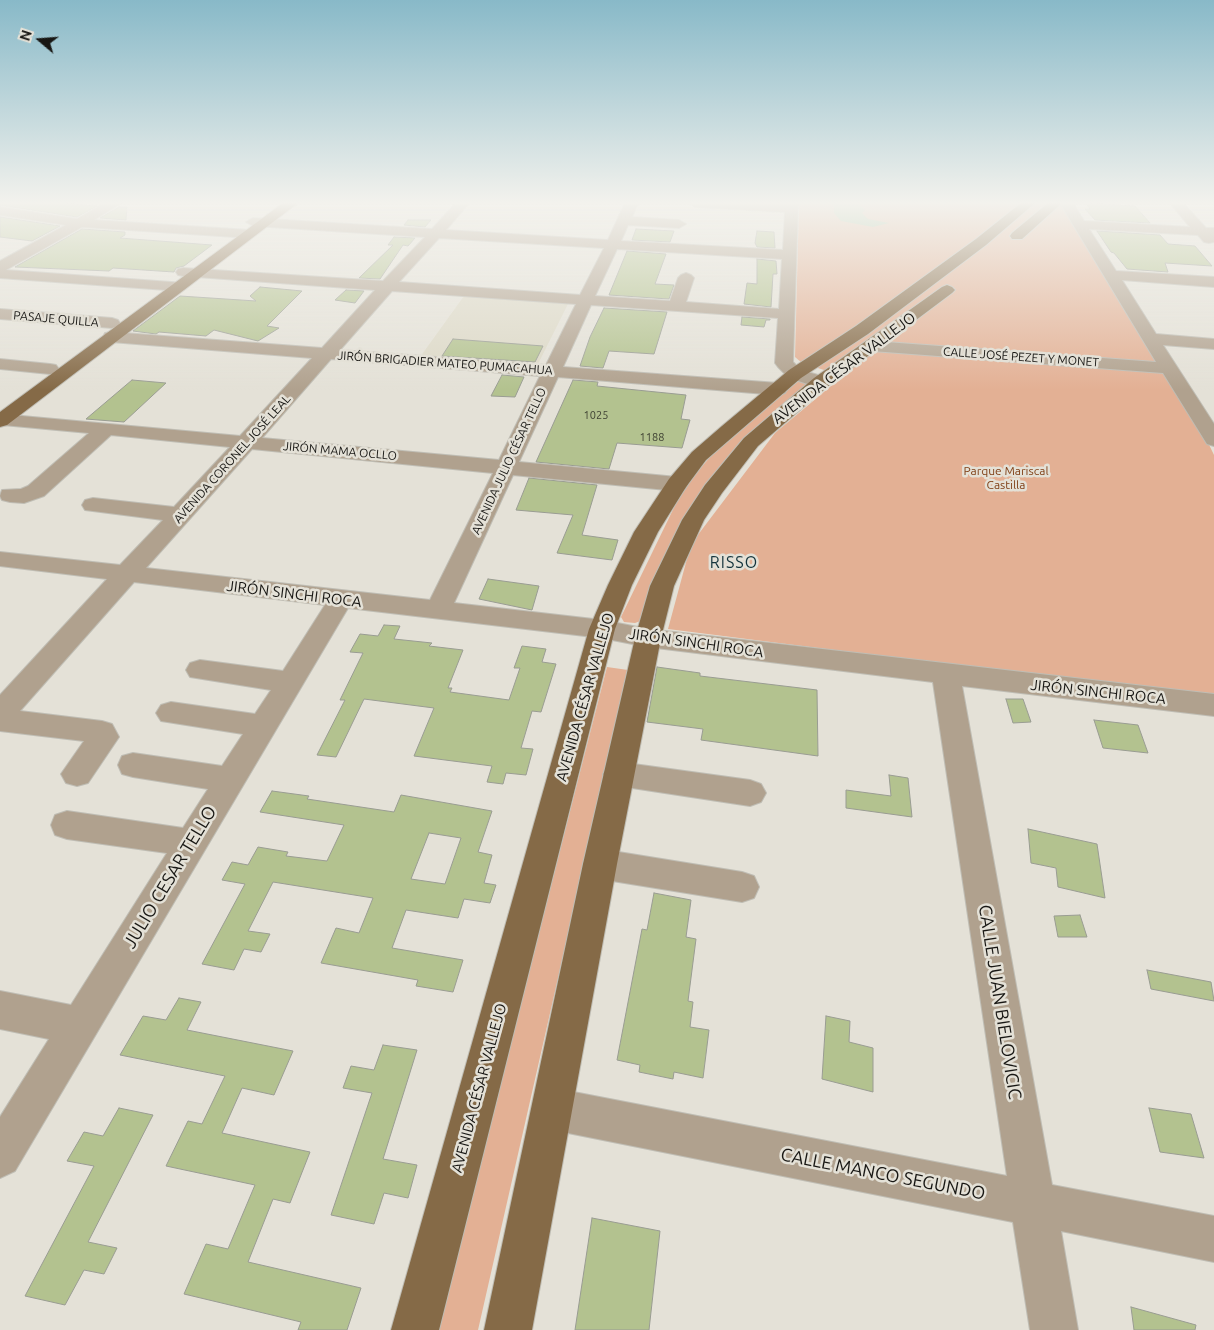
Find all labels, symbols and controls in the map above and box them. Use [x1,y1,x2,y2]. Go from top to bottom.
north arrow [15,15,65,65]
text: N [17,28,35,43]
street label: PASAJE QUILLA [13,308,99,330]
street label: AVENIDA CÉSAR VALLEJO [769,308,919,428]
street label: CALLE JOSÉ PEZET Y MONET [942,344,1100,370]
street label: JIRÓN BRIGADIER MATEO PUMACAHUA [337,348,553,378]
street label: AVENIDA JULIO CÉSAR TELLO [469,385,549,537]
street label: AVENIDA CORONEL JOSÉ LEAL [171,392,293,526]
house number: 1025 [584,408,608,422]
house number: 1188 [640,430,664,444]
street label: JIRÓN MAMA OCLLO [283,439,397,463]
park label: Parque Mariscal Castilla [963,464,1049,492]
district label: RISSO [709,553,759,573]
street label: JIRÓN SINCHI ROCA [225,577,363,611]
street label: AVENIDA CÉSAR VALLEJO [552,611,618,783]
street label: JIRÓN SINCHI ROCA [627,625,765,661]
street label: JIRÓN SINCHI ROCA [1029,676,1167,708]
street label: JULIO CESAR TELLO [119,802,221,952]
street label: CALLE JUAN BIELOVICIC [974,903,1026,1101]
street label: AVENIDA CÉSAR VALLEJO [448,1001,510,1175]
street label: CALLE MANCO SEGUNDO [779,1144,987,1204]

